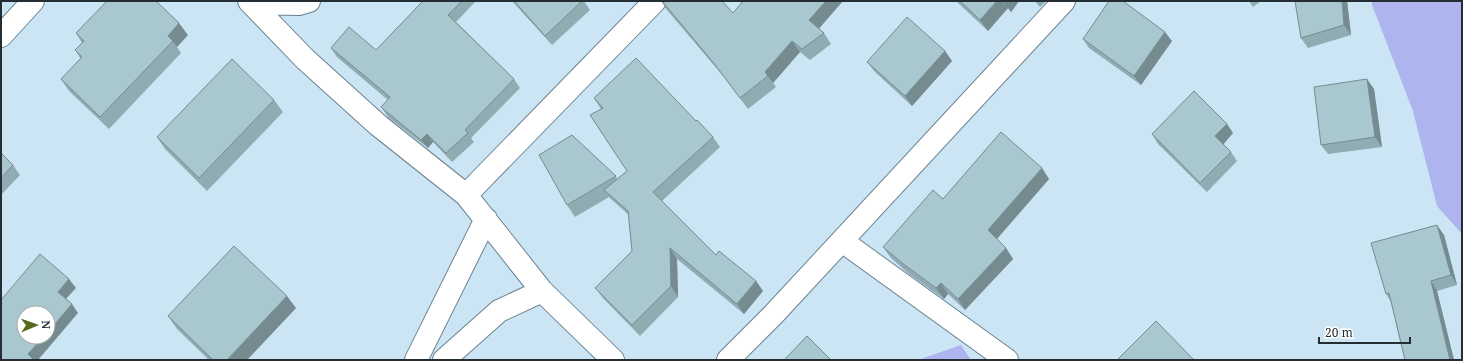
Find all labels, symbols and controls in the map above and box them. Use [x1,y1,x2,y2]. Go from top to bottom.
north arrow [16,305,56,345]
scale bar [1319,319,1410,345]
text: N [39,320,54,330]
text: 20 m [1325,324,1353,341]

